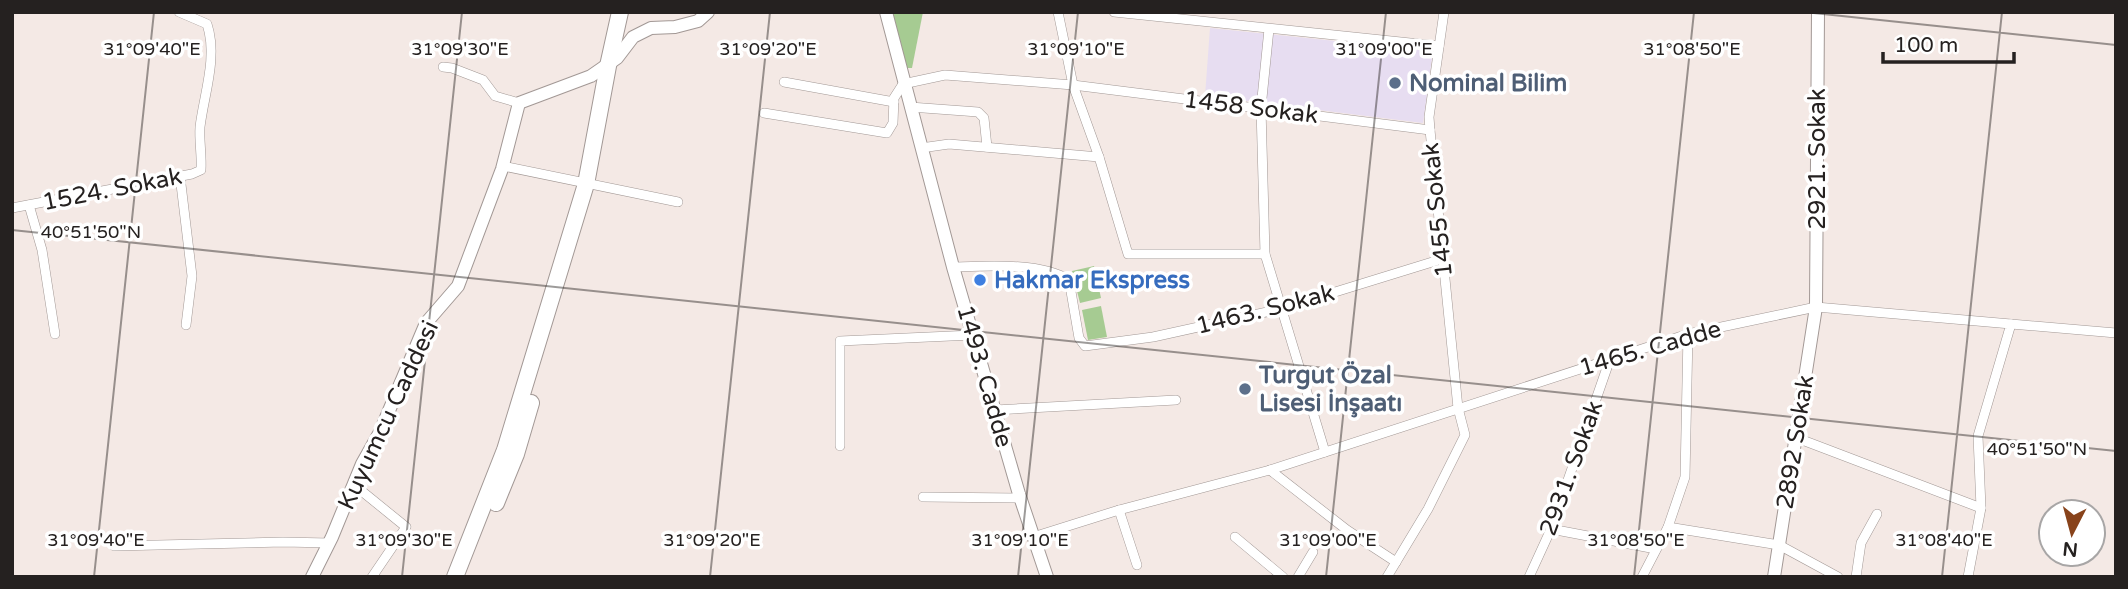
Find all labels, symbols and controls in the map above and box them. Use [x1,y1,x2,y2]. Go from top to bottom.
scale bar [1883,21,2014,65]
text: 100 m [1894,33,1958,58]
text: 31°09'40"E [103,38,201,60]
text: 31°09'30"E [411,38,509,60]
text: 31°09'20"E [719,38,817,60]
text: 31°09'10"E [1027,38,1125,60]
text: 31°09'00"E [1335,38,1433,60]
text: 31°08'50"E [1643,38,1741,60]
place label: Nominal Bilim [1409,69,1567,98]
marker: Nominal Bilim [1387,75,1403,91]
street label: 1458 Sokak [1182,85,1320,130]
street label: 2921. Sokak [1803,88,1832,230]
street label: 1455 Sokak [1416,141,1459,279]
street label: 1524. Sokak [40,162,184,217]
text: 40°51'50"N [41,221,141,243]
place label: Hakmar Ekspress [994,266,1190,295]
marker: Hakmar Ekspress [972,272,988,288]
street label: 1463. Sokak [1193,278,1337,341]
street label: 1493. Cadde [950,302,1019,451]
street label: 1465. Cadde [1576,314,1725,383]
street label: Kuyumcu Caddesi [332,316,445,514]
place label: Turgut Özal Lisesi İnşaatı [1258,361,1402,418]
street label: 2892 Sokak [1771,373,1820,511]
marker: Turgut Özal Lisesi İnşaatı [1237,381,1253,397]
street label: 2931. Sokak [1534,397,1609,540]
text: 40°51'50"N [1987,438,2087,460]
north arrow [2037,498,2107,568]
text: 31°09'40"E [47,529,145,551]
text: 31°09'30"E [355,529,453,551]
text: 31°09'20"E [663,529,761,551]
text: 31°09'10"E [971,529,1069,551]
text: 31°09'00"E [1279,529,1377,551]
text: 31°08'50"E [1587,529,1685,551]
text: 31°08'40"E [1895,529,1993,551]
text: N [2062,537,2079,561]

